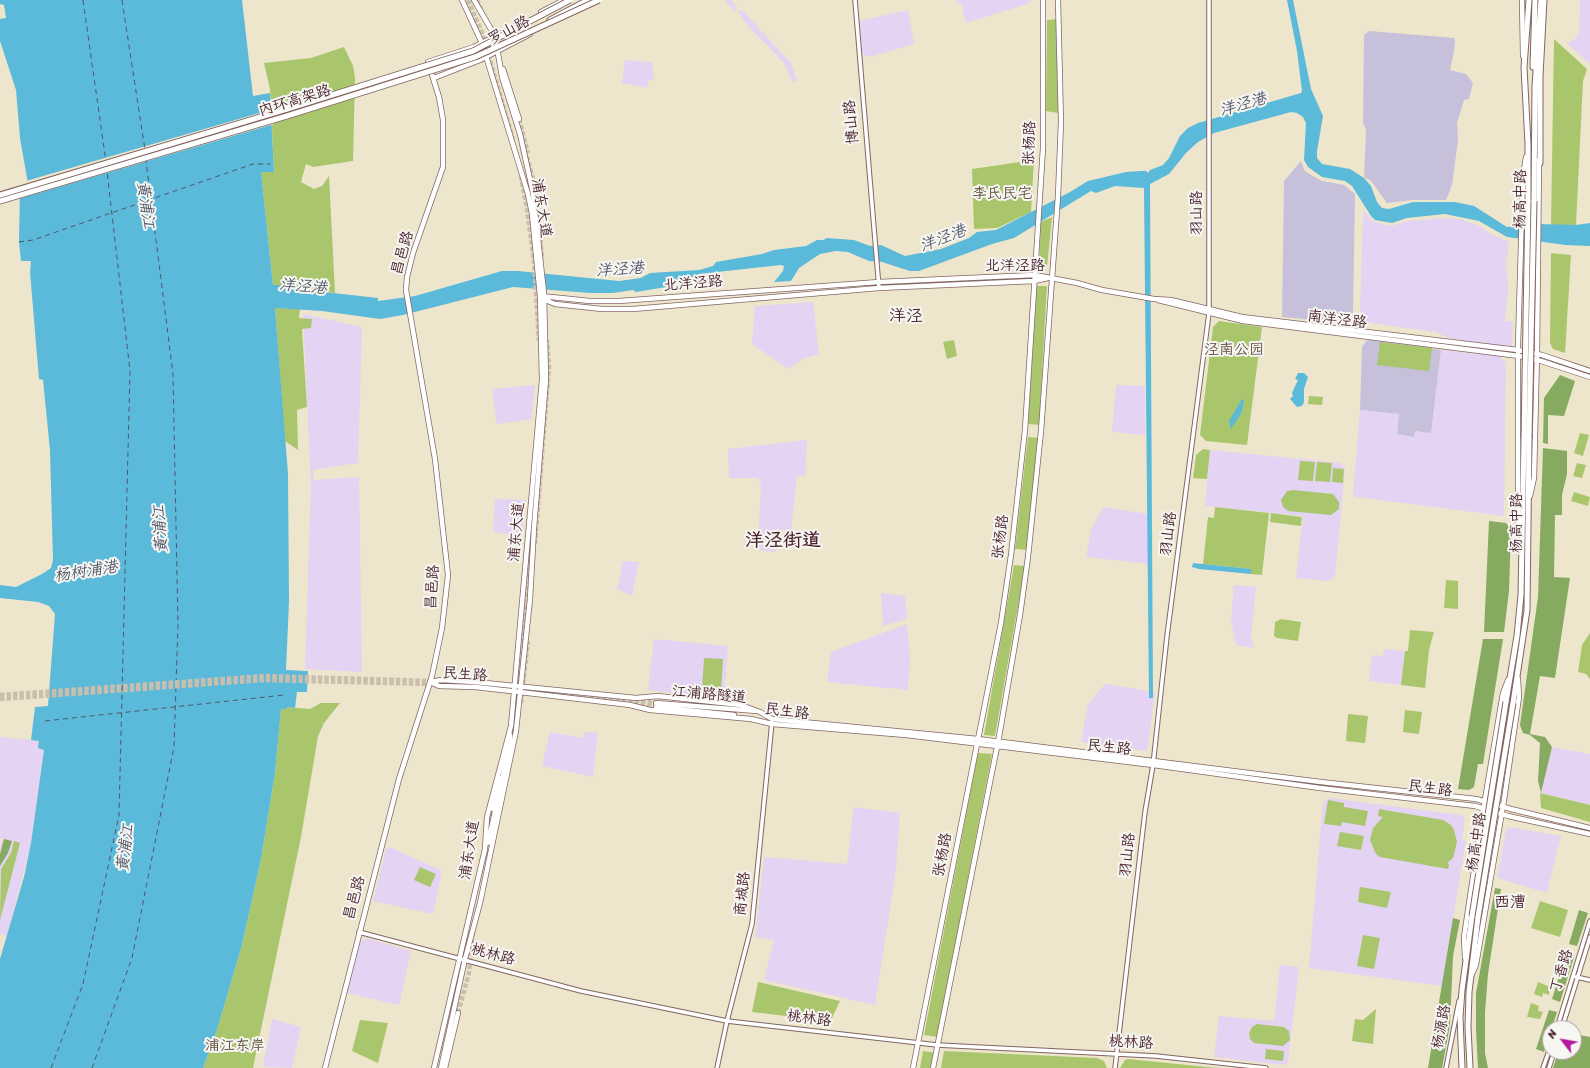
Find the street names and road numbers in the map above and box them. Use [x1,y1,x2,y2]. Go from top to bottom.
street label: 罗山路 [485,12,533,50]
street label: 内环高架路 [257,81,333,121]
street label: 博山路 [841,99,863,145]
street label: 张杨路 [1020,120,1040,166]
street label: 杨高中路 [1511,169,1531,229]
street label: 浦东大道 [527,177,555,239]
street label: 羽山路 [1188,191,1206,235]
street label: 昌邑路 [388,229,418,277]
street label: 北洋泾路 [985,257,1045,275]
street label: 北洋泾路 [662,272,724,296]
street label: 南洋泾路 [1306,307,1368,333]
street label: 杨高中路 [1508,493,1526,553]
street label: 浦东大道 [505,501,529,563]
street label: 羽山路 [1157,511,1181,557]
street label: 张杨路 [989,514,1013,560]
street label: 昌邑路 [423,564,443,610]
street label: 民生路 [442,664,488,686]
street label: 江浦路隧道 [671,683,747,707]
street label: 民生路 [764,700,810,724]
street label: 民生路 [1086,737,1132,759]
street label: 民生路 [1407,777,1453,801]
street label: 杨高中路 [1463,811,1491,873]
street label: 浦东大道 [456,819,484,881]
street label: 张杨路 [930,831,956,879]
street label: 羽山路 [1117,832,1139,878]
street label: 商城路 [732,871,754,917]
street label: 昌邑路 [340,874,370,922]
street label: 桃林路 [469,940,517,970]
street label: 丁香路 [1547,947,1577,995]
street label: 杨源路 [1429,1003,1455,1051]
street label: 桃林路 [786,1007,832,1031]
street label: 桃林路 [1108,1033,1154,1053]

